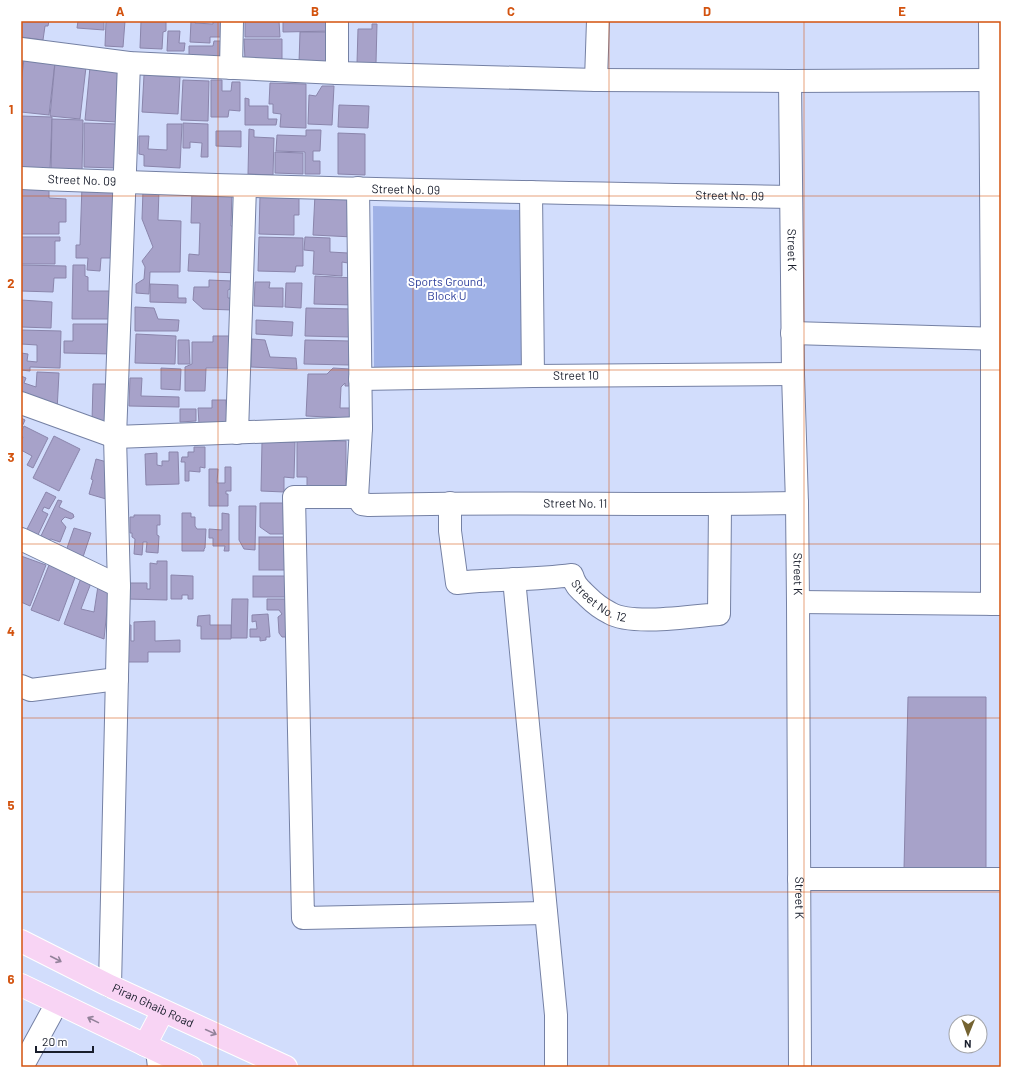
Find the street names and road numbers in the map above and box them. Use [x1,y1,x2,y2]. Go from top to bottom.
street label: Street No. 09 [47,171,116,188]
street label: Street No. 09 [371,181,440,196]
street label: Street No. 09 [695,187,764,202]
street label: Street K [786,229,800,272]
street label: Street 10 [553,367,599,382]
street label: Street No. 11 [543,495,607,510]
street label: Street K [792,553,806,596]
street label: Street No. 12 [569,577,628,624]
street label: Street K [793,877,807,920]
street label: Piran Ghaib Road [110,980,196,1030]

